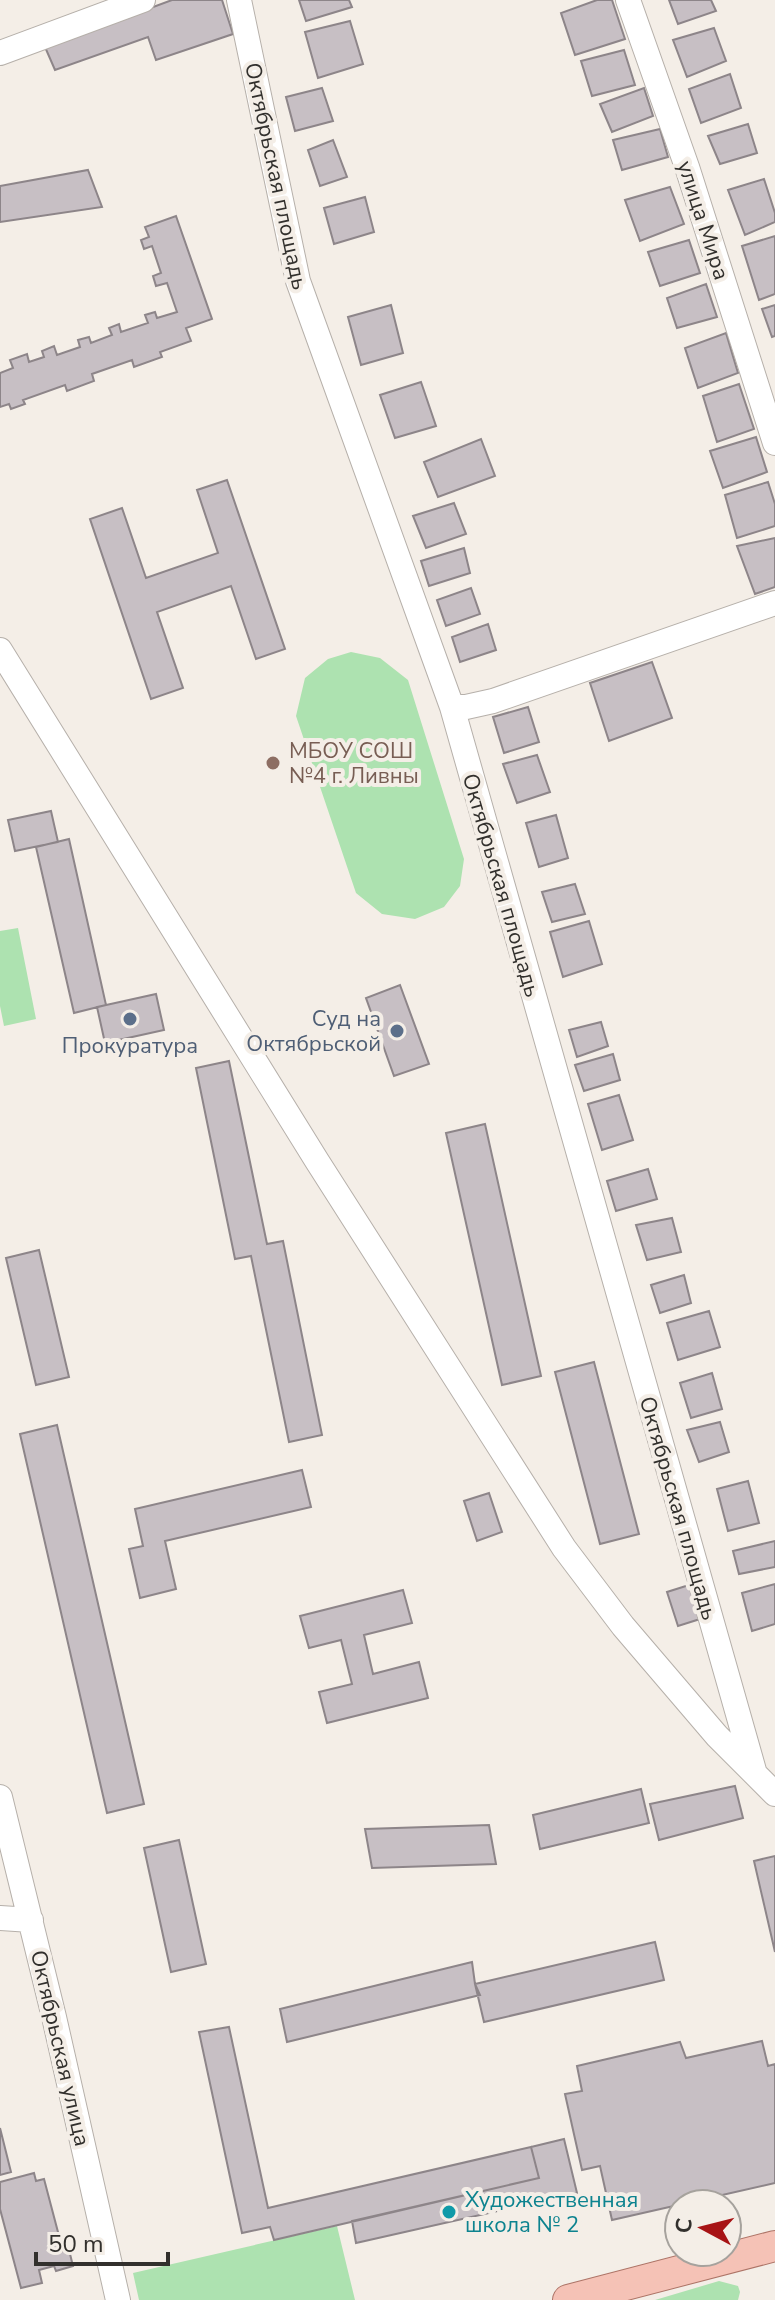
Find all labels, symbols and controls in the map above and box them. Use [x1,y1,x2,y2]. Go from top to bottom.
street label: Октябрьская площадь [237,60,315,293]
street label: улица Мира [670,157,736,284]
place label: МБОУ СОШ №4 г. Ливны [289,736,419,791]
marker: МБОУ СОШ №4 г. Ливны [264,754,282,772]
street label: Октябрьская площадь [455,770,547,1001]
place label: Суд на Октябрьской [246,1004,381,1059]
marker: Прокуратура [121,1010,139,1028]
marker: Суд на Октябрьской [388,1022,406,1040]
place label: Прокуратура [62,1031,198,1061]
street label: Октябрьская площадь [632,1393,724,1624]
street label: Октябрьская улица [23,1947,97,2149]
place label: Художественная школа № 2 [465,2185,638,2240]
north arrow [663,2188,743,2268]
marker: Художественная школа № 2 [440,2203,458,2221]
scale bar [36,2216,168,2266]
text: С [668,2216,700,2235]
text: 50 m [48,2228,104,2260]

